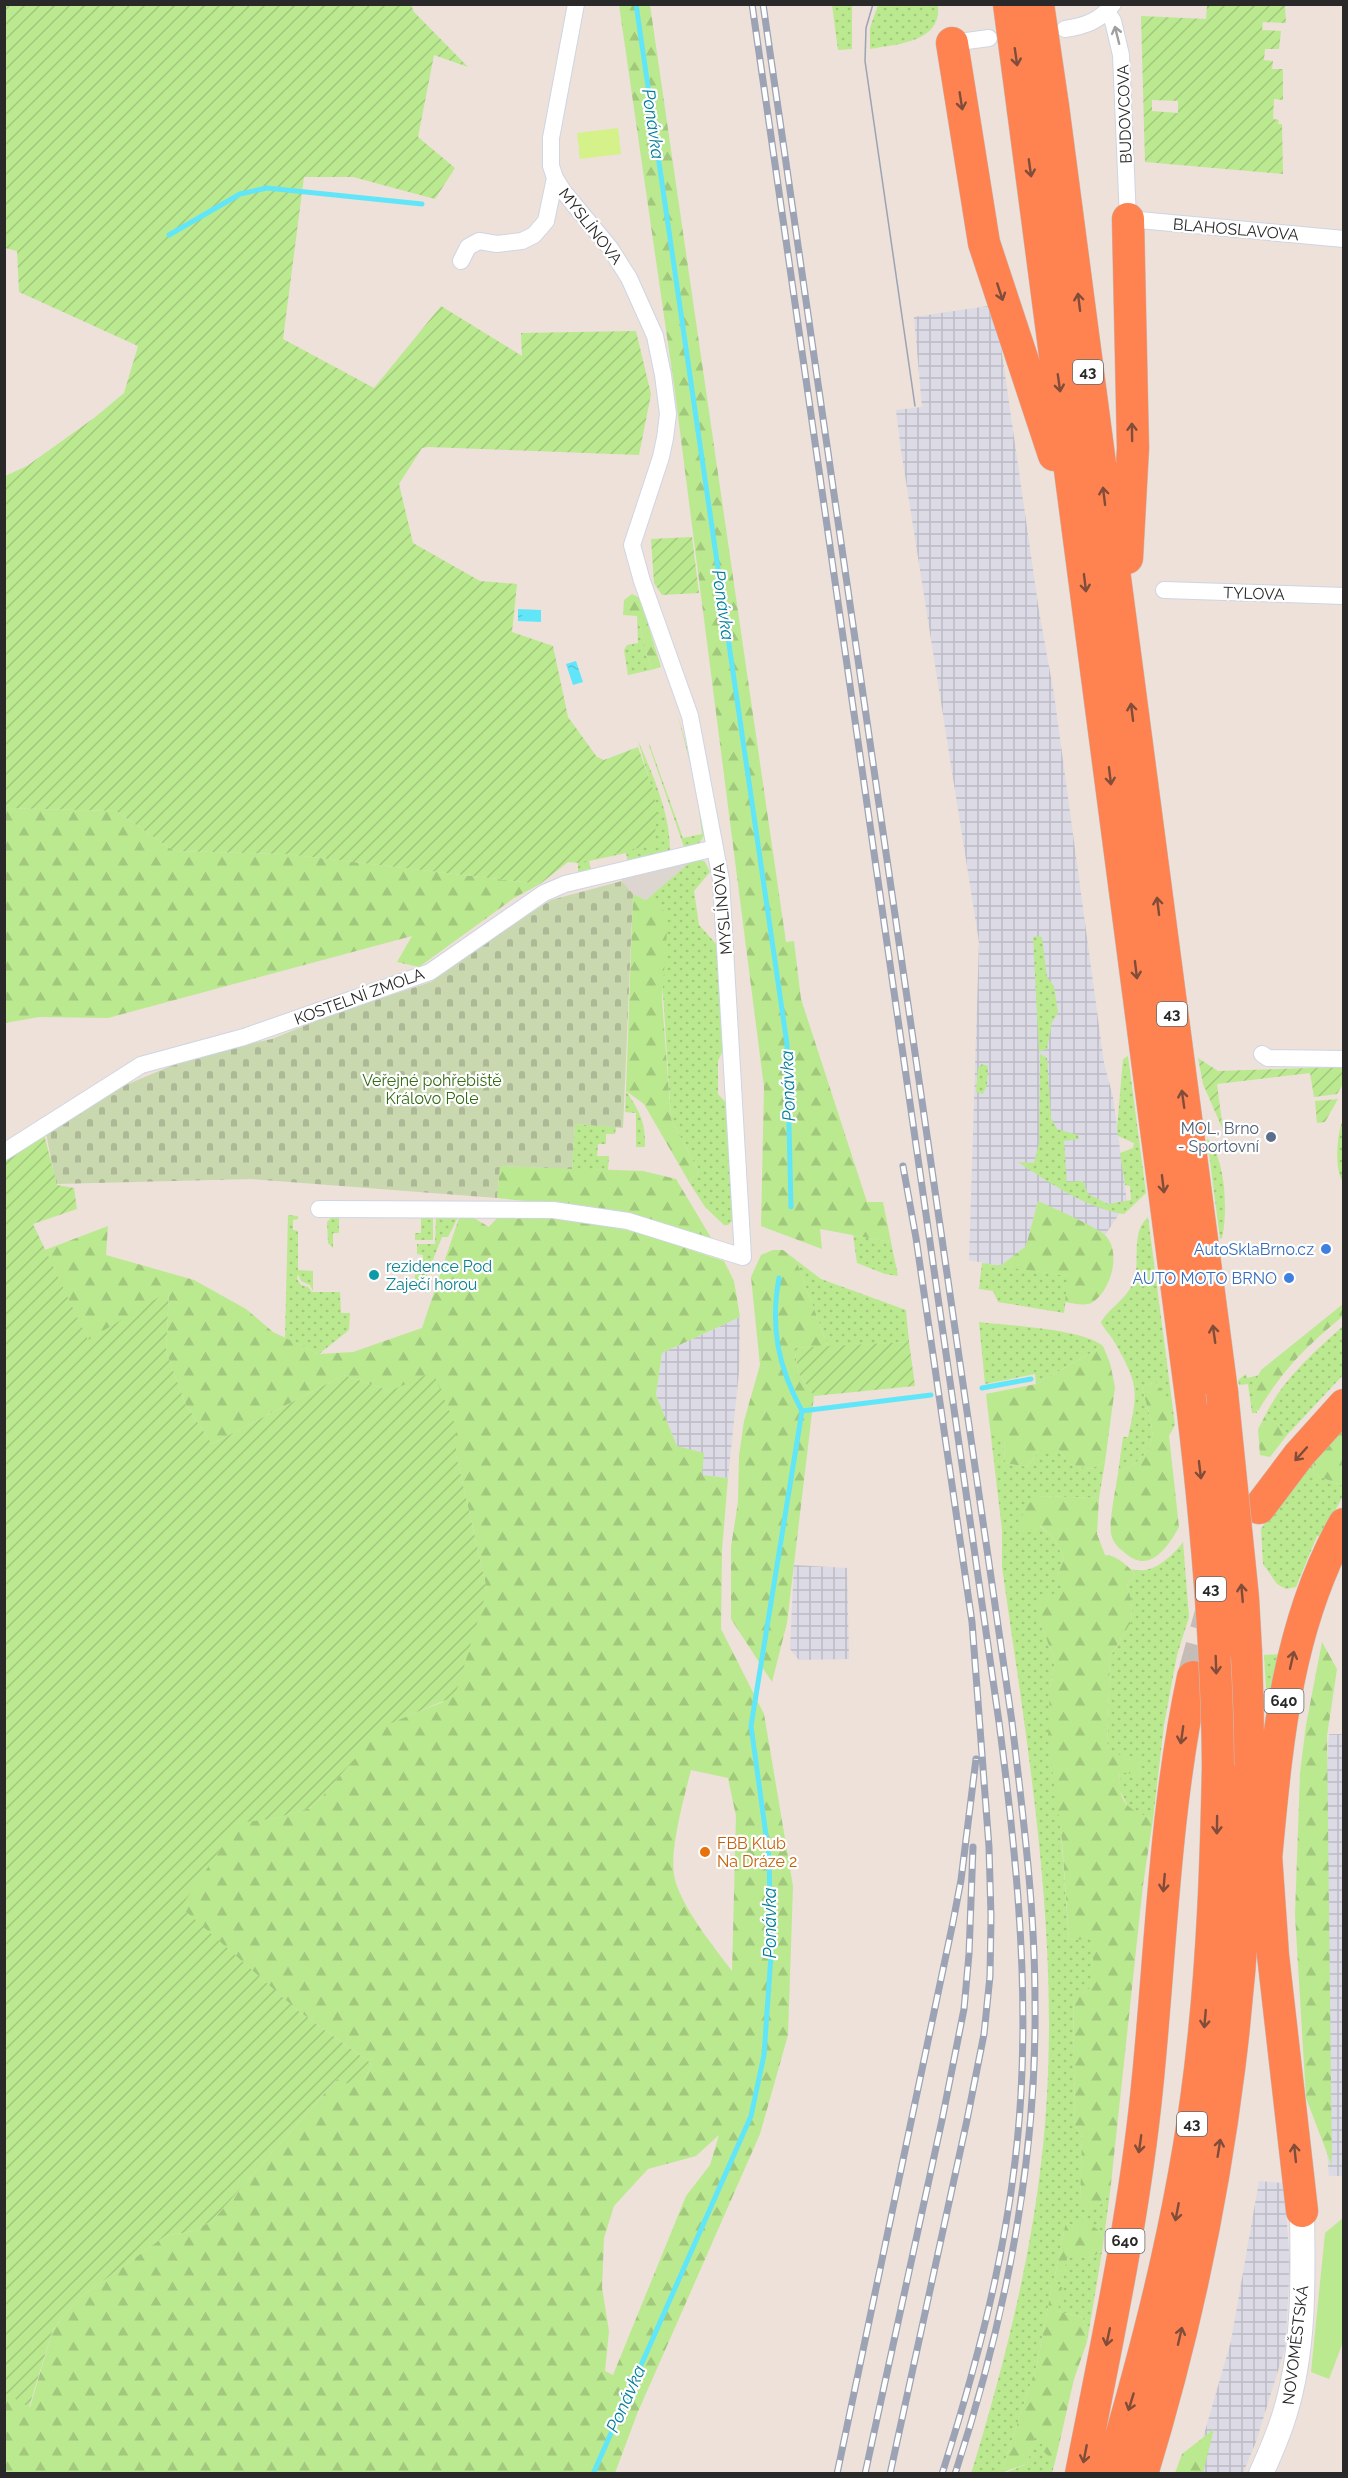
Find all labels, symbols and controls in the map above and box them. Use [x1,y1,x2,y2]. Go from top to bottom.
one-way arrow [1111,26,1122,45]
one-way arrow [1010,47,1021,67]
street label: BUDOVCOVA [1113,64,1136,164]
water label: Ponávka [638,87,669,161]
one-way arrow [956,91,967,110]
one-way arrow [1025,158,1036,178]
street label: MYSLÍNOVA [555,184,627,268]
street label: BLAHOSLAVOVA [1172,215,1300,244]
one-way arrow [996,282,1007,301]
one-way arrow [1073,293,1084,313]
road number: 43 [1073,360,1103,384]
one-way arrow [1053,372,1064,392]
one-way arrow [1126,422,1138,442]
one-way arrow [1098,486,1109,506]
water label: Ponávka [708,568,739,642]
one-way arrow [1080,573,1091,593]
street label: TYLOVA [1223,583,1285,604]
one-way arrow [1127,703,1138,723]
one-way arrow [1105,766,1116,786]
street label: MYSLÍNOVA [708,862,736,956]
one-way arrow [1152,896,1163,916]
one-way arrow [1130,959,1141,979]
street label: KOSTELNÍ ZMOLA [291,963,427,1029]
road number: 43 [1157,1002,1187,1026]
water label: Ponávka [776,1050,799,1122]
park label: Veřejné pohřebiště Královo Pole [362,1071,502,1108]
one-way arrow [1178,1090,1189,1109]
place label: MOL, Brno - Sportovní [1178,1119,1260,1156]
marker: MOL, Brno - Sportovní [1264,1130,1278,1144]
one-way arrow [1158,1173,1169,1193]
place label: AutoSklaBrno.cz [1194,1240,1314,1259]
marker: AutoSklaBrno.cz [1319,1242,1333,1256]
place label: rezidence Pod Zaječí horou [386,1257,492,1294]
marker: rezidence Pod Zaječí horou [367,1268,381,1282]
place label: AUTO MOTO BRNO [1133,1269,1277,1288]
marker: AUTO MOTO BRNO [1282,1271,1296,1285]
one-way arrow [1209,1324,1220,1344]
one-way arrow [1294,1446,1307,1462]
one-way arrow [1195,1460,1206,1480]
road number: 43 [1196,1577,1226,1601]
one-way arrow [1236,1584,1247,1604]
one-way arrow [1286,1651,1298,1670]
one-way arrow [1210,1654,1222,1674]
road number: 640 [1264,1689,1304,1713]
one-way arrow [1176,1724,1187,1744]
one-way arrow [1211,1814,1223,1834]
place label: FBB Klub Na Dráze 2 [717,1834,797,1871]
marker: FBB Klub Na Dráze 2 [698,1845,712,1859]
one-way arrow [1159,1872,1170,1892]
water label: Ponávka [759,1887,780,1959]
one-way arrow [1199,2009,1210,2029]
road number: 43 [1177,2112,1207,2136]
one-way arrow [1135,2134,1146,2154]
one-way arrow [1213,2138,1224,2158]
one-way arrow [1289,2143,1300,2163]
one-way arrow [1170,2202,1182,2221]
road number: 640 [1106,2229,1144,2253]
street label: NOVOMĚSTSKÁ [1278,2284,1312,2406]
one-way arrow [1102,2326,1113,2346]
one-way arrow [1175,2327,1187,2346]
water label: Ponávka [602,2362,650,2435]
one-way arrow [1125,2392,1136,2411]
one-way arrow [1078,2445,1090,2464]

